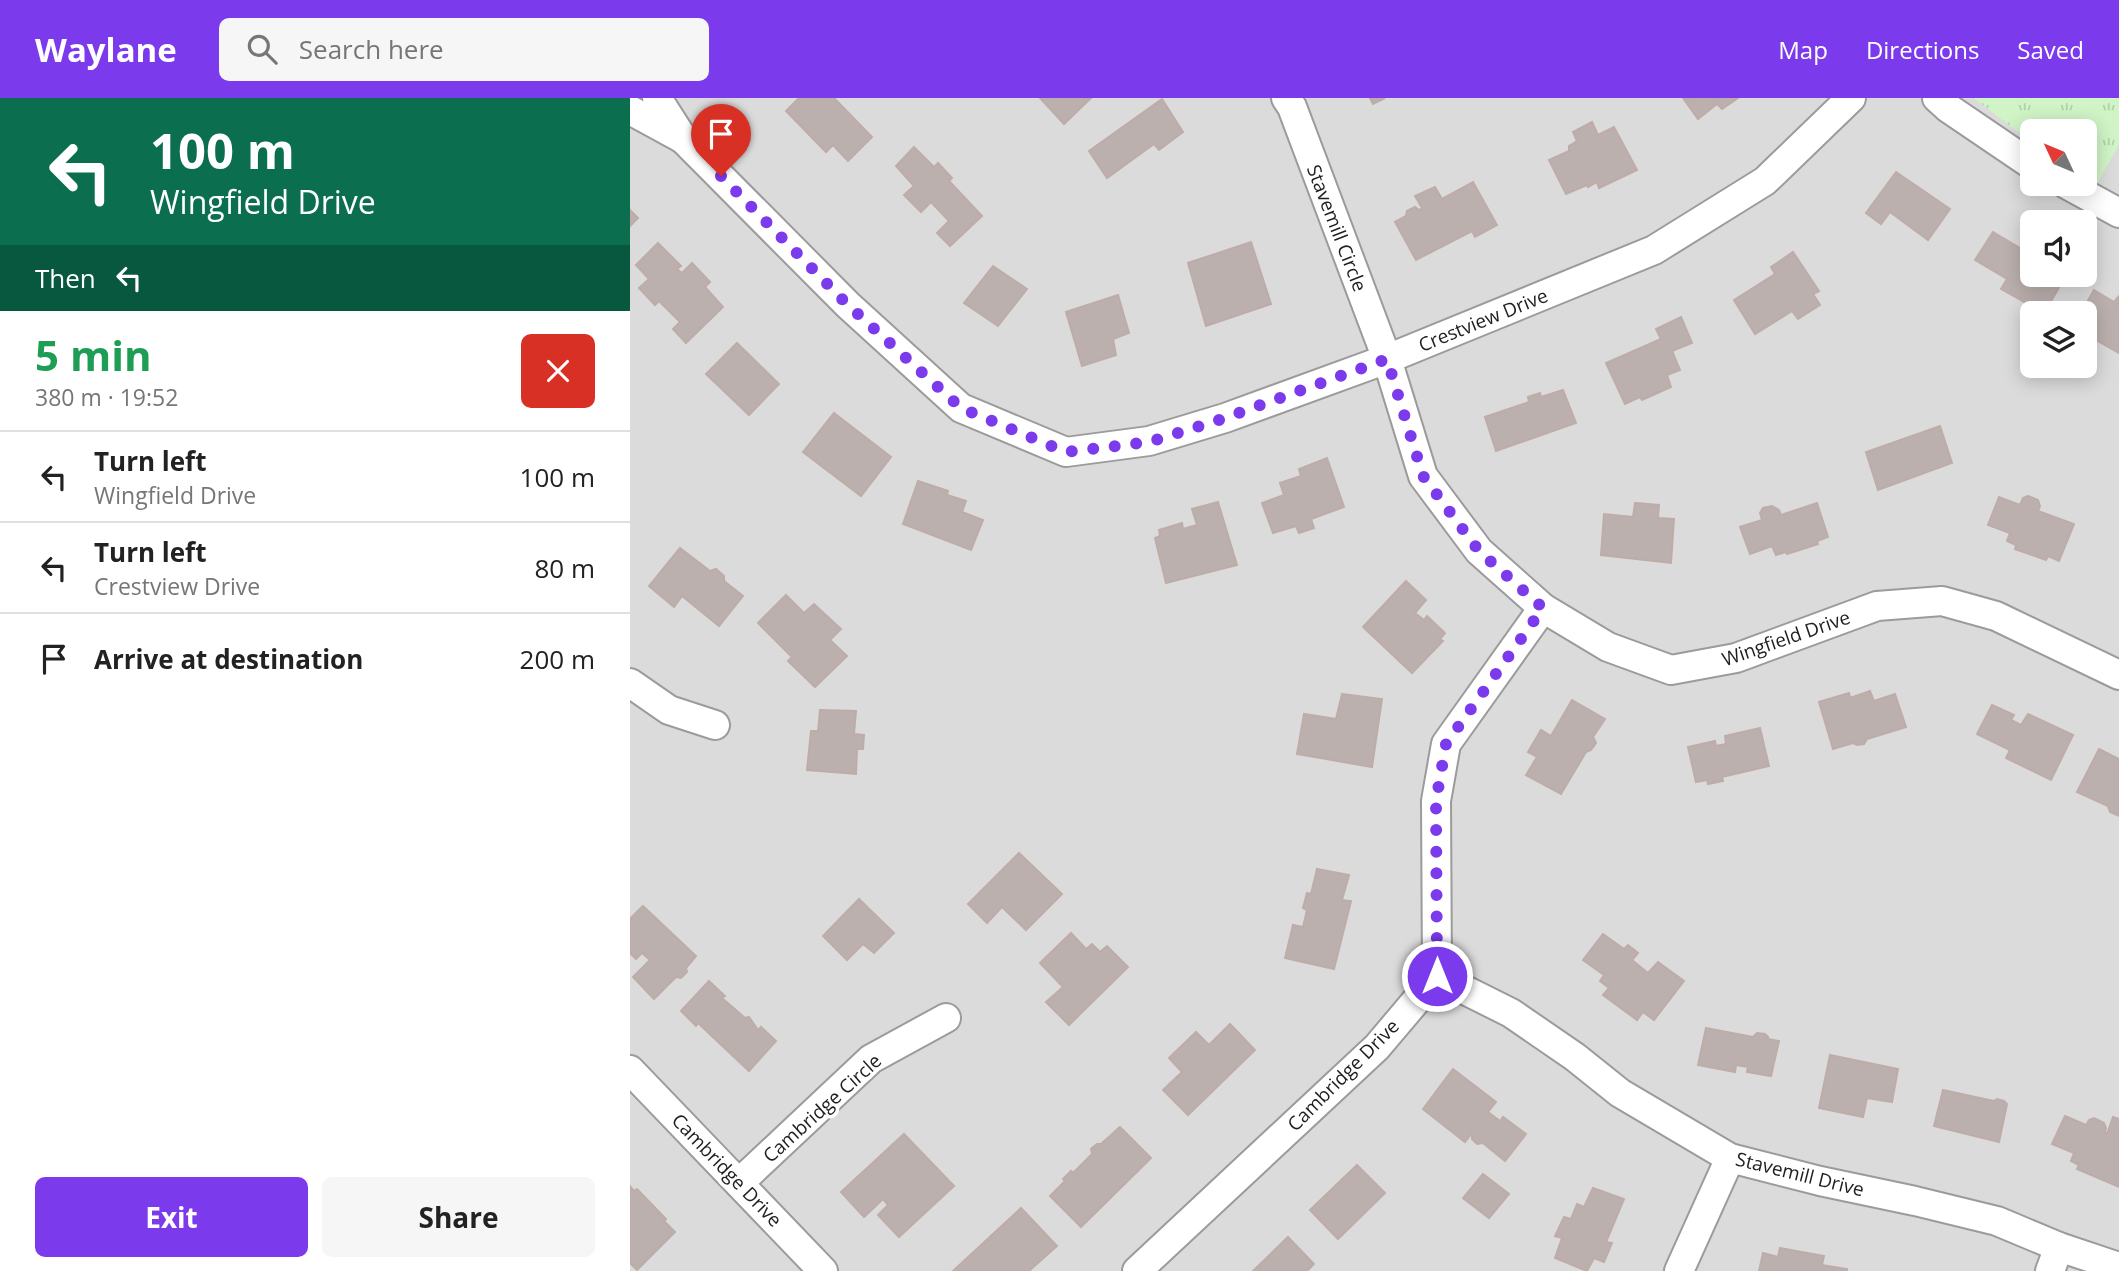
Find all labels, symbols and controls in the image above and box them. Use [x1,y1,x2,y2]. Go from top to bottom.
search box [219,18,709,81]
text: Waylane [35,27,177,72]
icon: search [243,30,281,68]
text: Search here [299,31,444,67]
text: Map [1778,33,1828,66]
text: Directions [1866,33,1979,66]
text: Saved [2017,33,2084,66]
pin [691,104,751,176]
icon: arrive [702,115,740,153]
text: 100 m [150,117,295,183]
north arrow [2020,119,2096,196]
map controls [2020,119,2097,378]
icon: left [35,126,126,217]
street label: Stavemill Circle [1301,161,1373,295]
text: Wingfield Drive [150,180,376,223]
button: sound [2020,210,2097,287]
icon: left [110,259,148,297]
text: Then [35,260,96,296]
street label: Crestview Drive [1414,282,1552,358]
button: layers [2020,301,2097,378]
text: 5 min [35,326,152,383]
button: close [521,334,595,408]
text: 380 m · 19:52 [35,381,178,413]
text: Turn left [94,443,206,479]
icon: left [35,458,73,496]
text: 100 m [520,459,595,495]
text: Wingfield Drive [94,479,256,511]
text: Turn left [94,534,206,570]
icon: left [35,549,73,587]
text: 80 m [534,550,595,586]
text: Crestview Drive [94,570,260,602]
street label: Wingfield Drive [1718,604,1854,672]
icon: arrive [35,640,73,678]
text: Arrive at destination [94,641,363,677]
text: 200 m [520,641,595,677]
position arrow [1400,939,1474,1013]
street label: Cambridge Drive [1281,1013,1405,1137]
street label: Cambridge Circle [757,1048,887,1168]
street label: Cambridge Drive [666,1108,788,1232]
street label: Stavemill Drive [1733,1145,1867,1203]
button: Exit [35,1177,308,1257]
button: Share [322,1177,595,1257]

